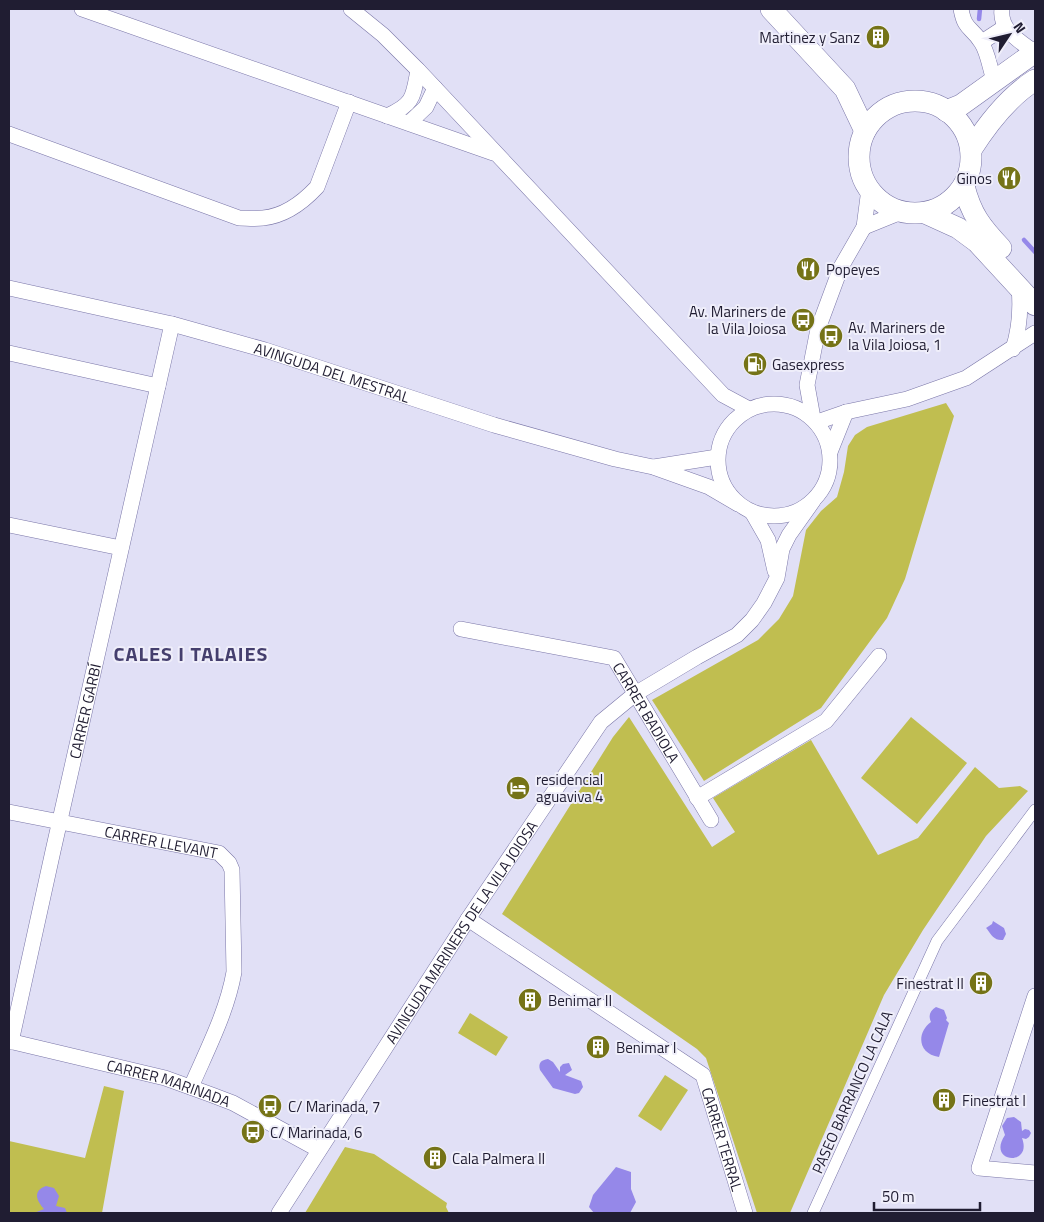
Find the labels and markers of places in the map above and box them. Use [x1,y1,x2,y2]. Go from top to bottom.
building icon: Martinez y Sanz [865,24,891,50]
place label: Martinez y Sanz [759,26,860,49]
restaurant icon: Ginos [996,165,1022,191]
place label: Ginos [957,167,992,190]
restaurant icon: Popeyes [795,256,821,282]
place label: Popeyes [826,258,880,281]
place label: Av. Mariners de la Vila Joiosa [689,300,786,340]
bus stop icon: Av. Mariners de la Vila Joiosa [790,307,816,333]
place label: Av. Mariners de la Vila Joiosa, 1 [848,316,945,356]
bus stop icon: Av. Mariners de la Vila Joiosa, 1 [818,323,844,349]
fuel station icon: Gasexpress [742,351,768,377]
place label: Gasexpress [772,353,845,376]
place label: residencial aguaviva 4 [536,768,603,808]
hotel icon: residencial aguaviva 4 [505,775,531,801]
building icon: Finestrat II [968,970,994,996]
place label: Finestrat II [896,972,964,995]
building icon: Benimar II [517,987,543,1013]
place label: Benimar II [548,989,612,1012]
building icon: Benimar I [585,1034,611,1060]
place label: Benimar I [616,1036,676,1059]
building icon: Finestrat I [931,1087,957,1113]
place label: Finestrat I [962,1089,1026,1112]
bus stop icon: C/ Marinada, 7 [257,1093,283,1119]
place label: C/ Marinada, 7 [288,1095,380,1118]
bus stop icon: C/ Marinada, 6 [240,1119,266,1145]
place label: C/ Marinada, 6 [270,1121,362,1144]
building icon: Cala Palmera II [422,1145,448,1171]
place label: Cala Palmera II [452,1147,545,1170]

